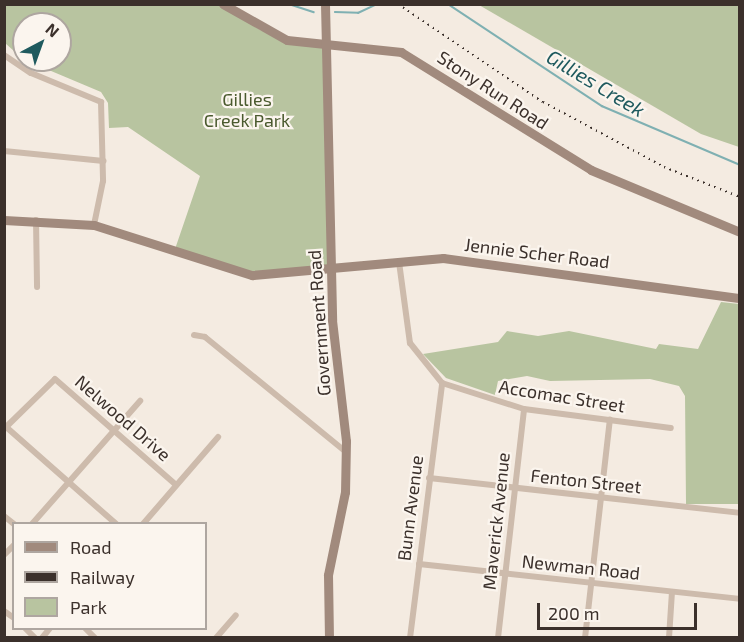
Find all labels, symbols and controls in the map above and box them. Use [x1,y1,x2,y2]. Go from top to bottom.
north arrow [12,12,72,72]
text: N [42,19,63,41]
water label: Gillies Creek [543,44,649,122]
street label: Stony Run Road [433,46,553,134]
park label: Gillies Creek Park [204,89,290,132]
street label: Jennie Scher Road [463,233,611,273]
street label: Government Road [303,249,335,397]
street label: Nelwood Drive [71,371,175,465]
street label: Accomac Street [497,375,627,417]
street label: Maverick Avenue [478,451,514,591]
street label: Bunn Avenue [393,454,427,562]
street label: Fenton Street [530,464,642,498]
legend [12,522,207,630]
text: Road [70,536,111,558]
street label: Newman Road [521,550,641,584]
text: Railway [70,566,135,588]
scale bar [540,591,700,629]
text: Park [70,596,107,618]
text: 200 m [548,602,600,624]

